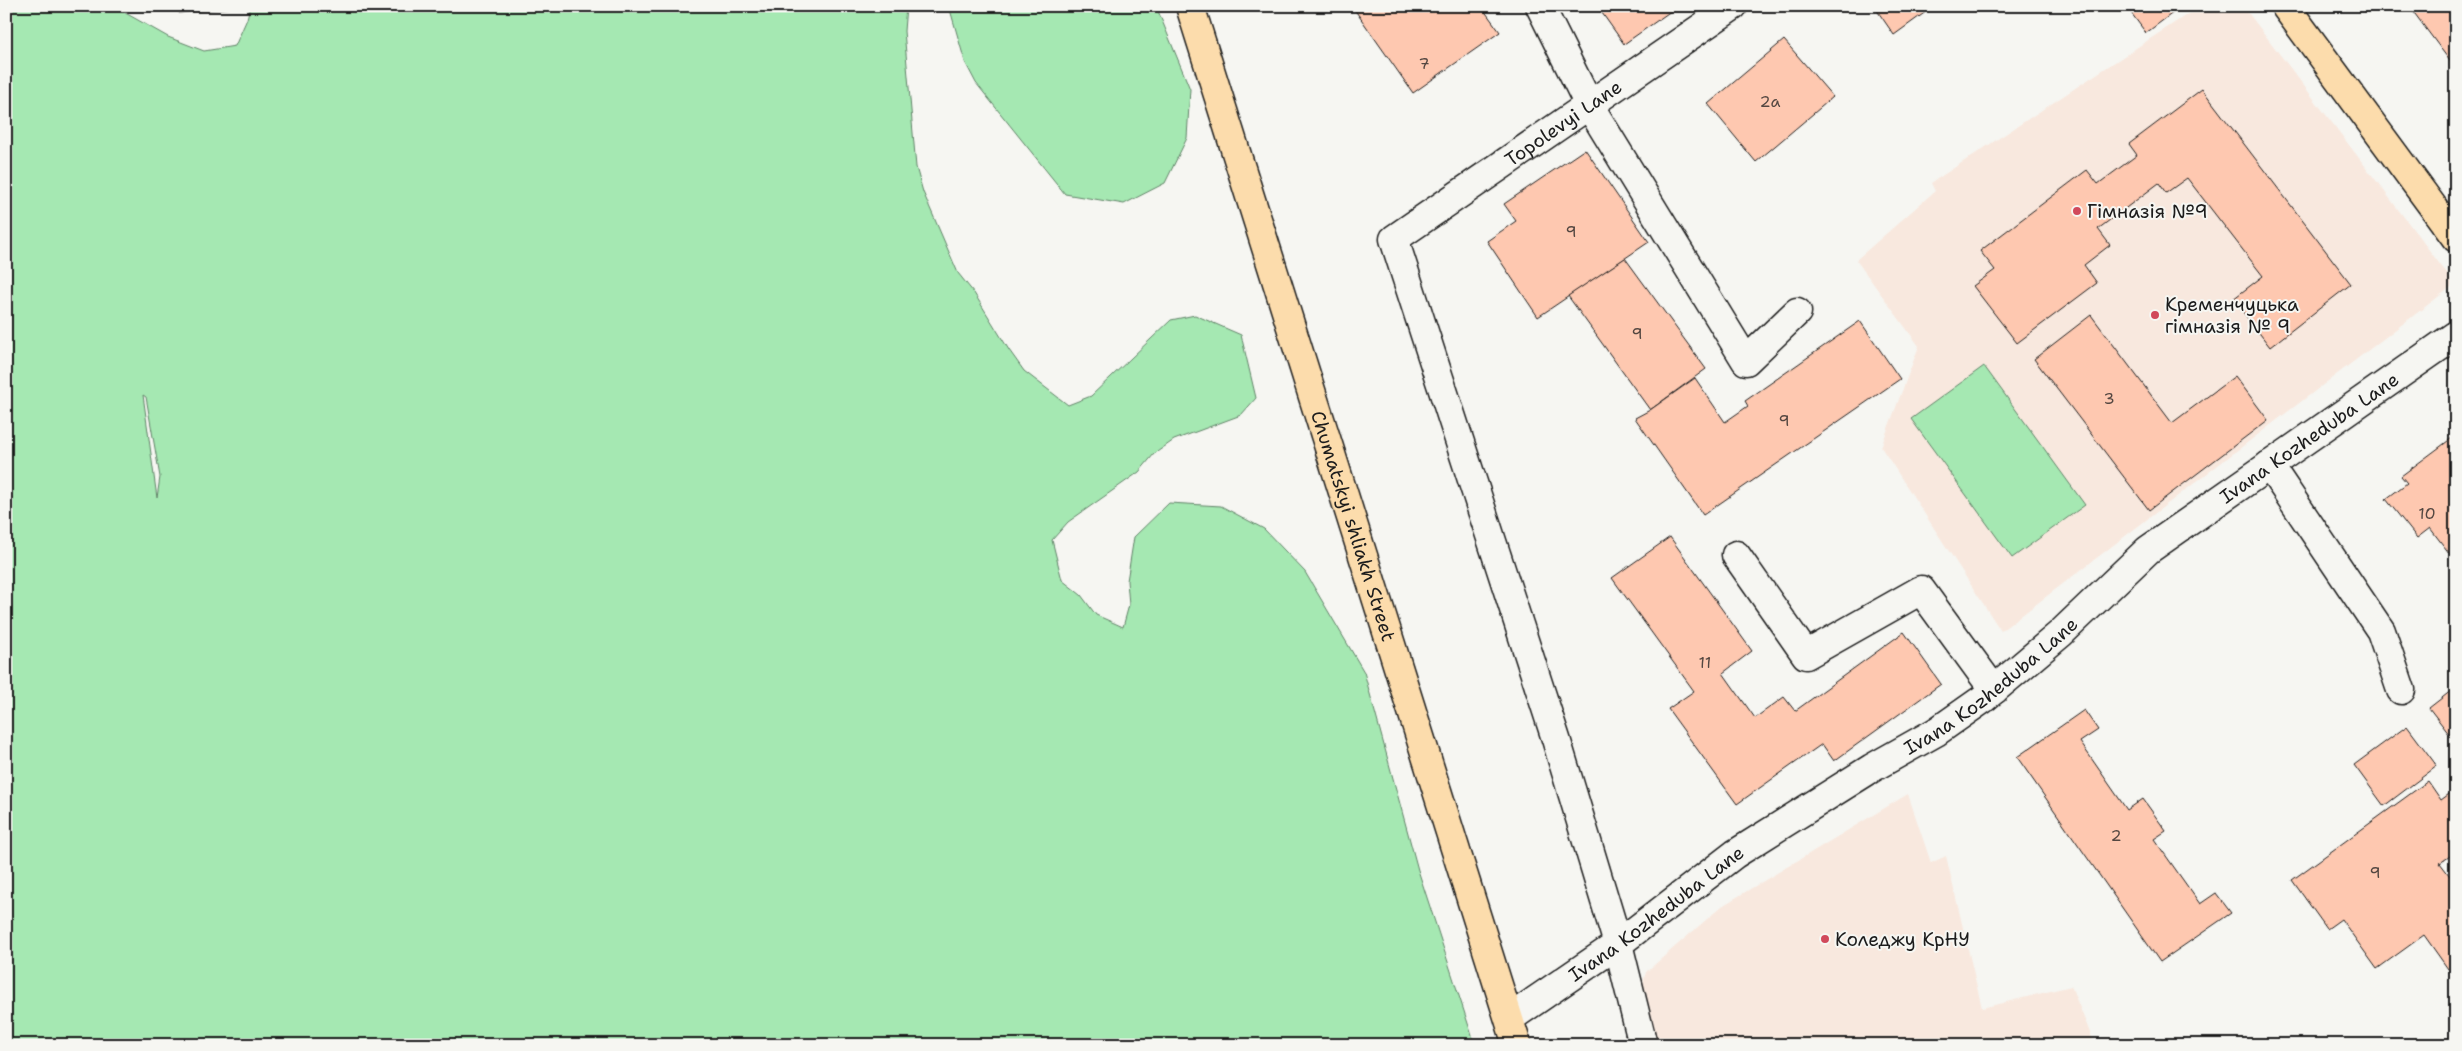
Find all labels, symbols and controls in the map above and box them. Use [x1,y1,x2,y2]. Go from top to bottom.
house number: 7 [1418,53,1430,74]
street label: Topolevyi Lane [1500,74,1627,172]
house number: 2а [1759,91,1781,112]
place label: Гімназія №9 [2087,199,2208,224]
marker: Гімназія №9 [2071,205,2083,217]
house number: 9 [1565,221,1577,242]
place label: Кременчуцька гімназія № 9 [2165,292,2299,339]
marker: Кременчуцька гімназія № 9 [2149,309,2161,321]
house number: 9 [1631,323,1643,344]
street label: Ivana Kozheduba Lane [2215,367,2404,509]
house number: 3 [2103,388,2115,409]
street label: Chumatskyi shliakh Street [1305,408,1401,644]
house number: 9 [1778,410,1790,431]
house number: 10 [2418,503,2436,524]
street label: Ivana Kozheduba Lane [1899,612,2083,761]
house number: 11 [1699,652,1711,673]
house number: 2 [2110,825,2122,846]
street label: Ivana Kozheduba Lane [1564,840,1749,987]
house number: 9 [2369,862,2381,883]
place label: Коледжу КрНУ [1835,927,1970,952]
marker: Коледжу КрНУ [1819,933,1831,945]

